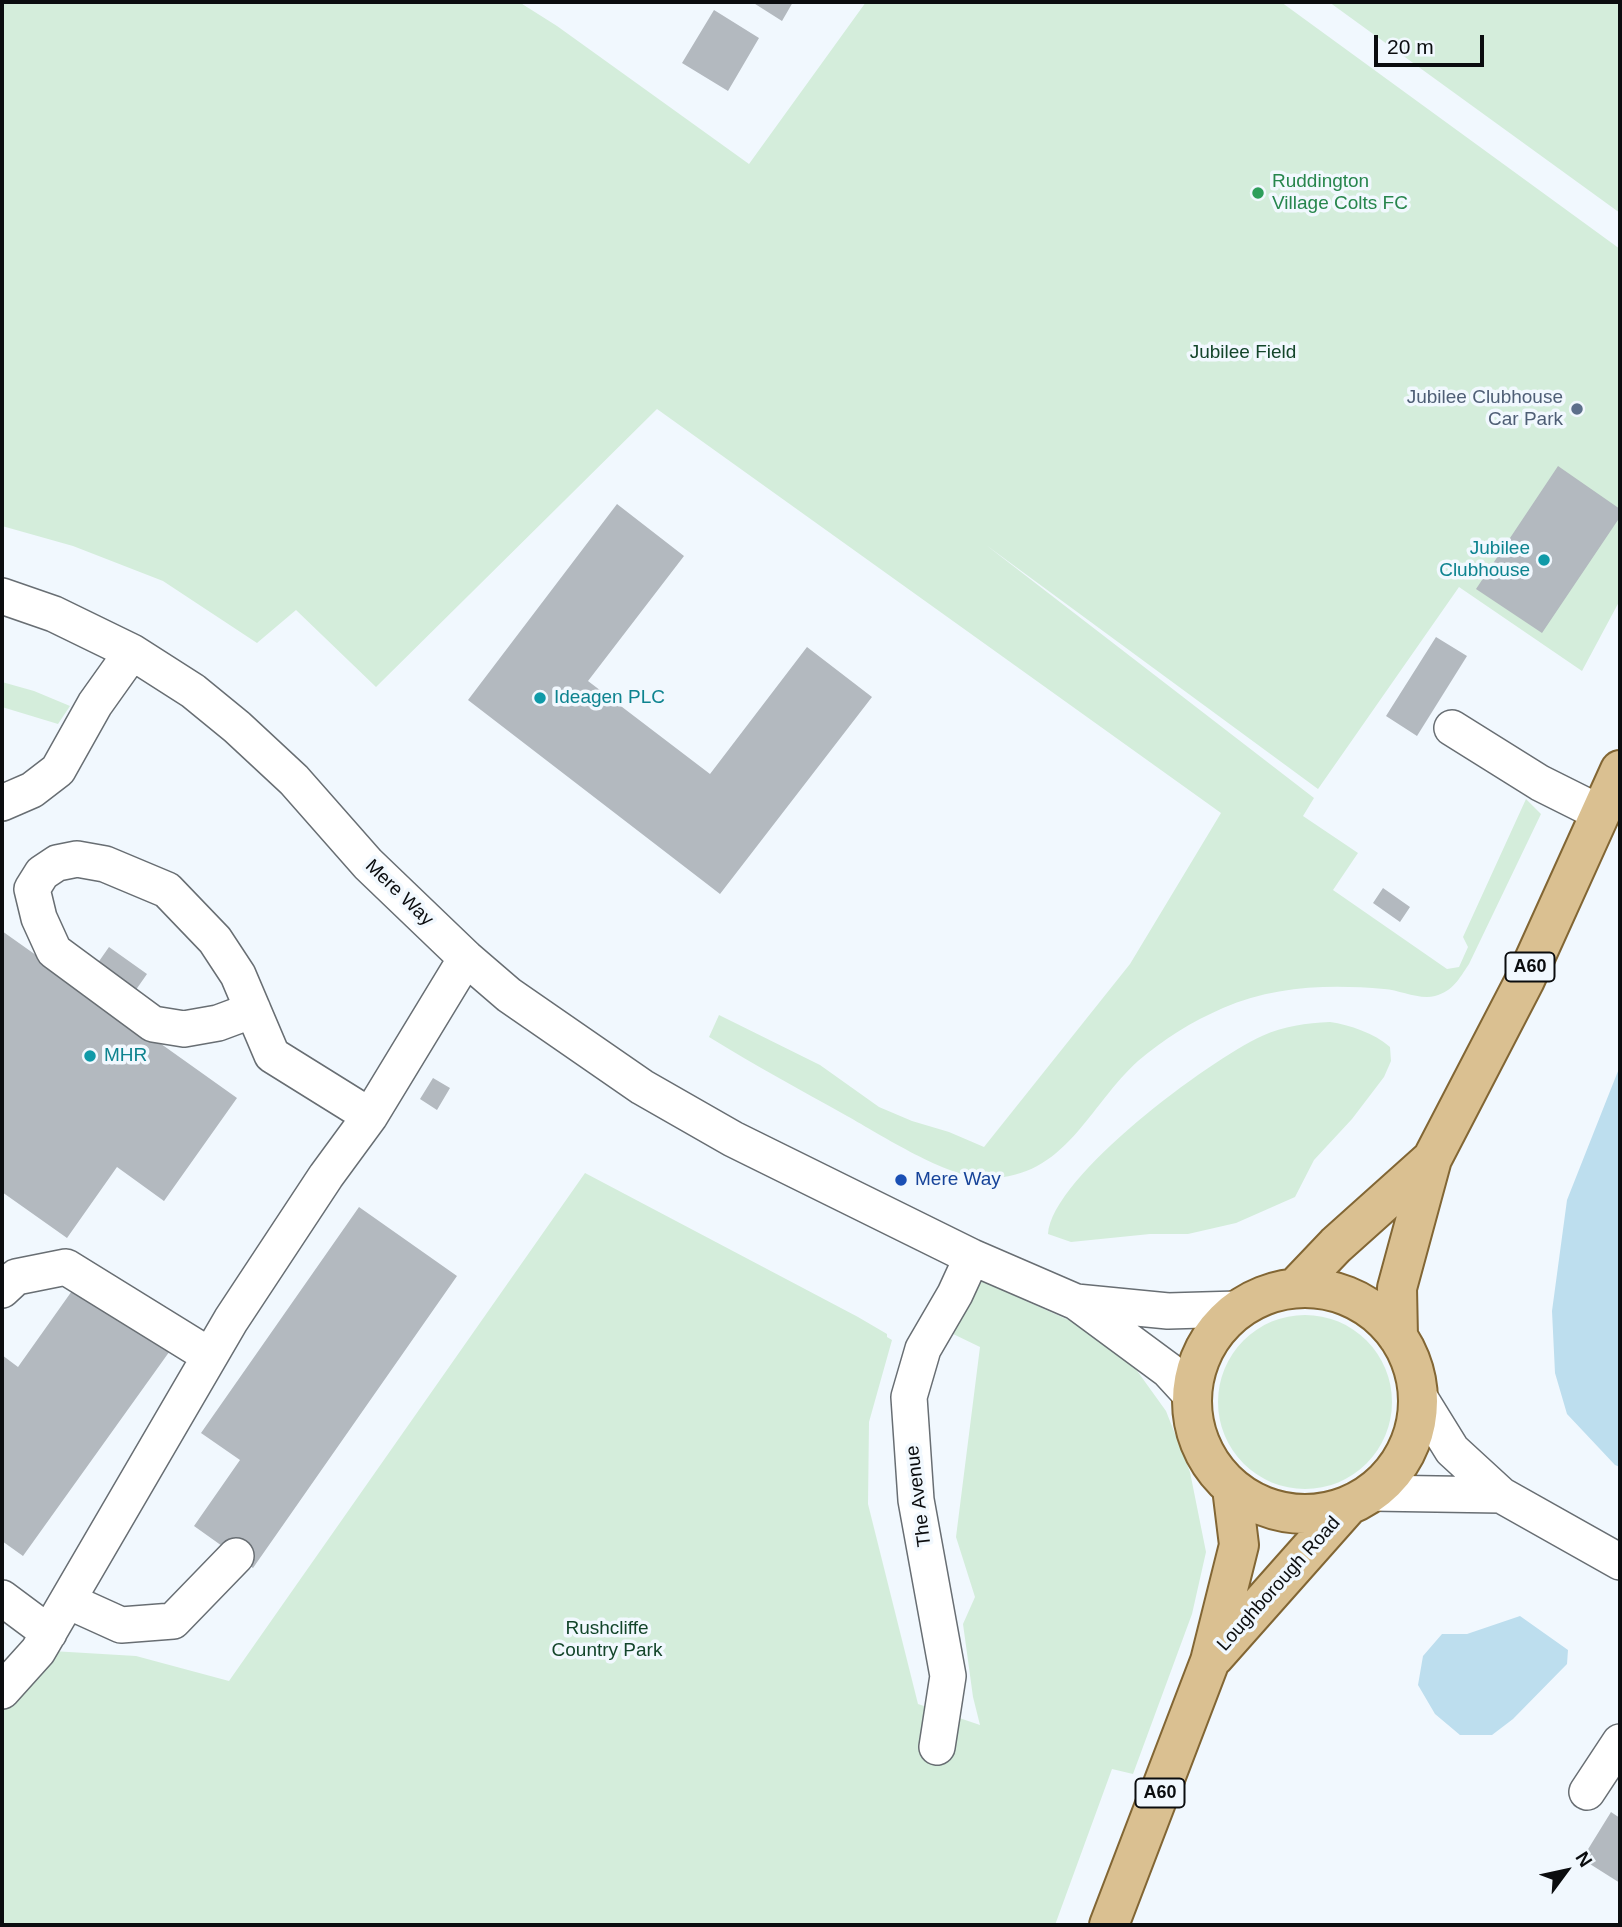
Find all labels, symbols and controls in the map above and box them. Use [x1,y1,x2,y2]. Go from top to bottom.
scale bar [1377,21,1487,65]
text: 20 m [1387,35,1434,58]
place label: Ruddington Village Colts FC [1272,171,1408,215]
marker: Ruddington Village Colts FC [1250,185,1266,201]
park label: Jubilee Field [1190,342,1296,364]
place label: Jubilee Clubhouse Car Park [1407,387,1563,431]
marker: Jubilee Clubhouse Car Park [1569,401,1585,417]
place label: Jubilee Clubhouse [1439,538,1530,582]
marker: Jubilee Clubhouse [1536,552,1552,568]
place label: Ideagen PLC [554,687,665,709]
marker: Ideagen PLC [532,690,548,706]
street label: Mere Way [360,855,438,931]
road number: A60 [1506,952,1554,982]
place label: MHR [104,1045,147,1067]
marker: MHR [82,1048,98,1064]
place label: Mere Way [915,1169,1001,1191]
marker: Mere Way [893,1172,909,1188]
street label: The Avenue [901,1444,937,1548]
street label: Loughborough Road [1213,1512,1345,1656]
park label: Rushcliffe Country Park [552,1618,662,1662]
road number: A60 [1136,1778,1184,1808]
north arrow [1531,1836,1601,1906]
text: N [1571,1848,1597,1871]

